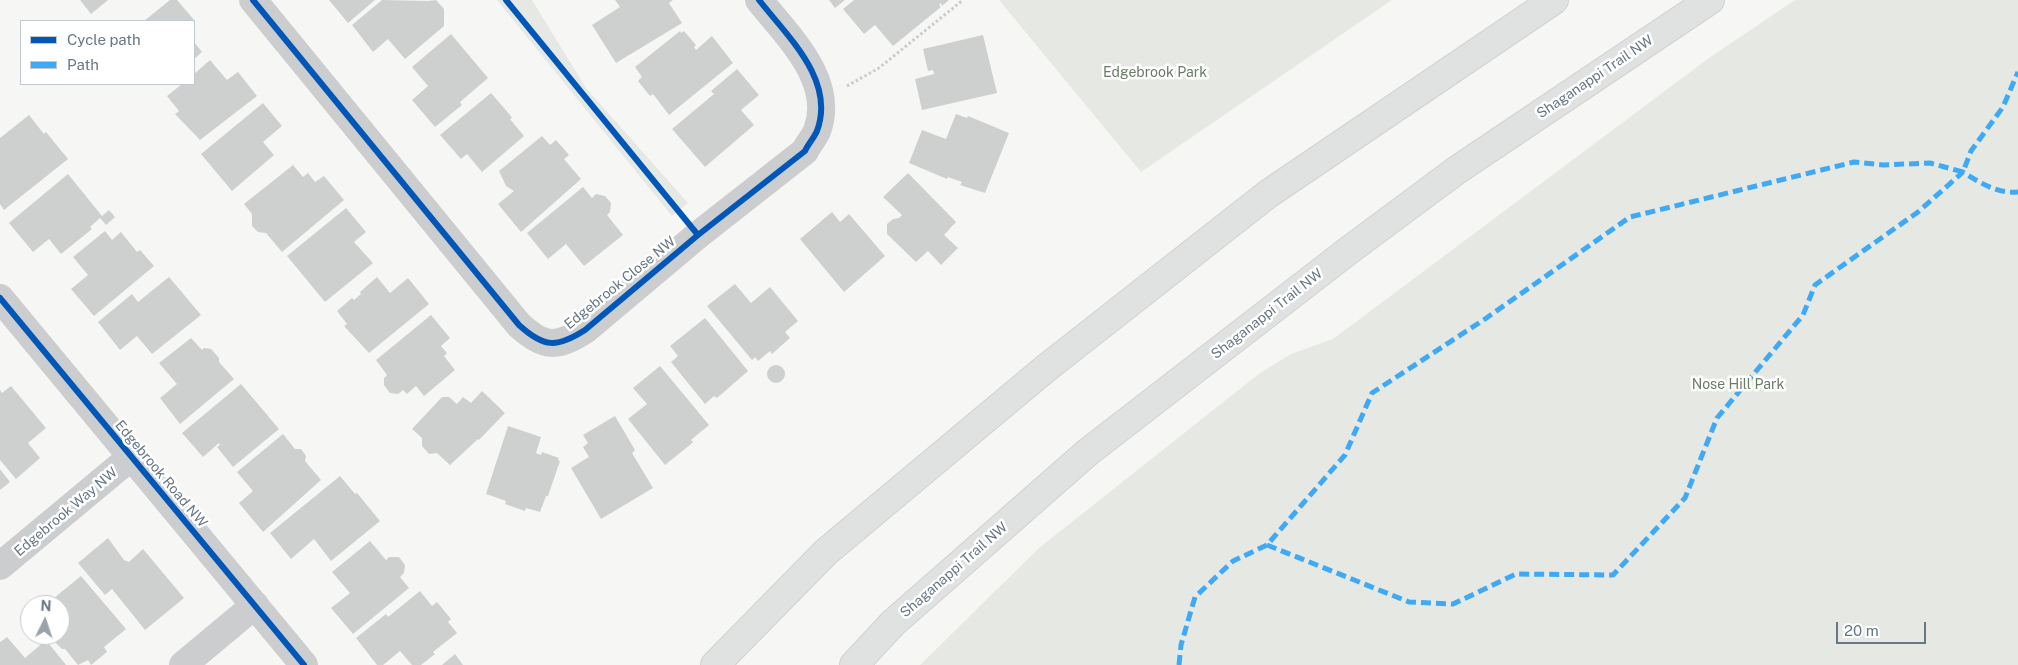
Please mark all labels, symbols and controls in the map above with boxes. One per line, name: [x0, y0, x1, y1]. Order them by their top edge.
legend: [20, 20, 195, 85]
text: Cycle path: [67, 31, 141, 48]
street label: Shaganappi Trail NW: [1534, 32, 1656, 122]
text: Path: [67, 56, 99, 73]
park label: Edgebrook Park: [1103, 65, 1207, 81]
street label: Edgebrook Close NW: [561, 233, 679, 333]
street label: Shaganappi Trail NW: [1208, 265, 1326, 363]
park label: Nose Hill Park: [1692, 377, 1784, 393]
street label: Edgebrook Road NW: [111, 417, 211, 531]
street label: Edgebrook Way NW: [11, 464, 121, 560]
street label: Shaganappi Trail NW: [897, 519, 1011, 621]
north arrow: [20, 595, 70, 645]
text: N: [40, 598, 52, 614]
scale bar: [1838, 612, 1928, 644]
text: 20 m: [1844, 622, 1879, 639]

